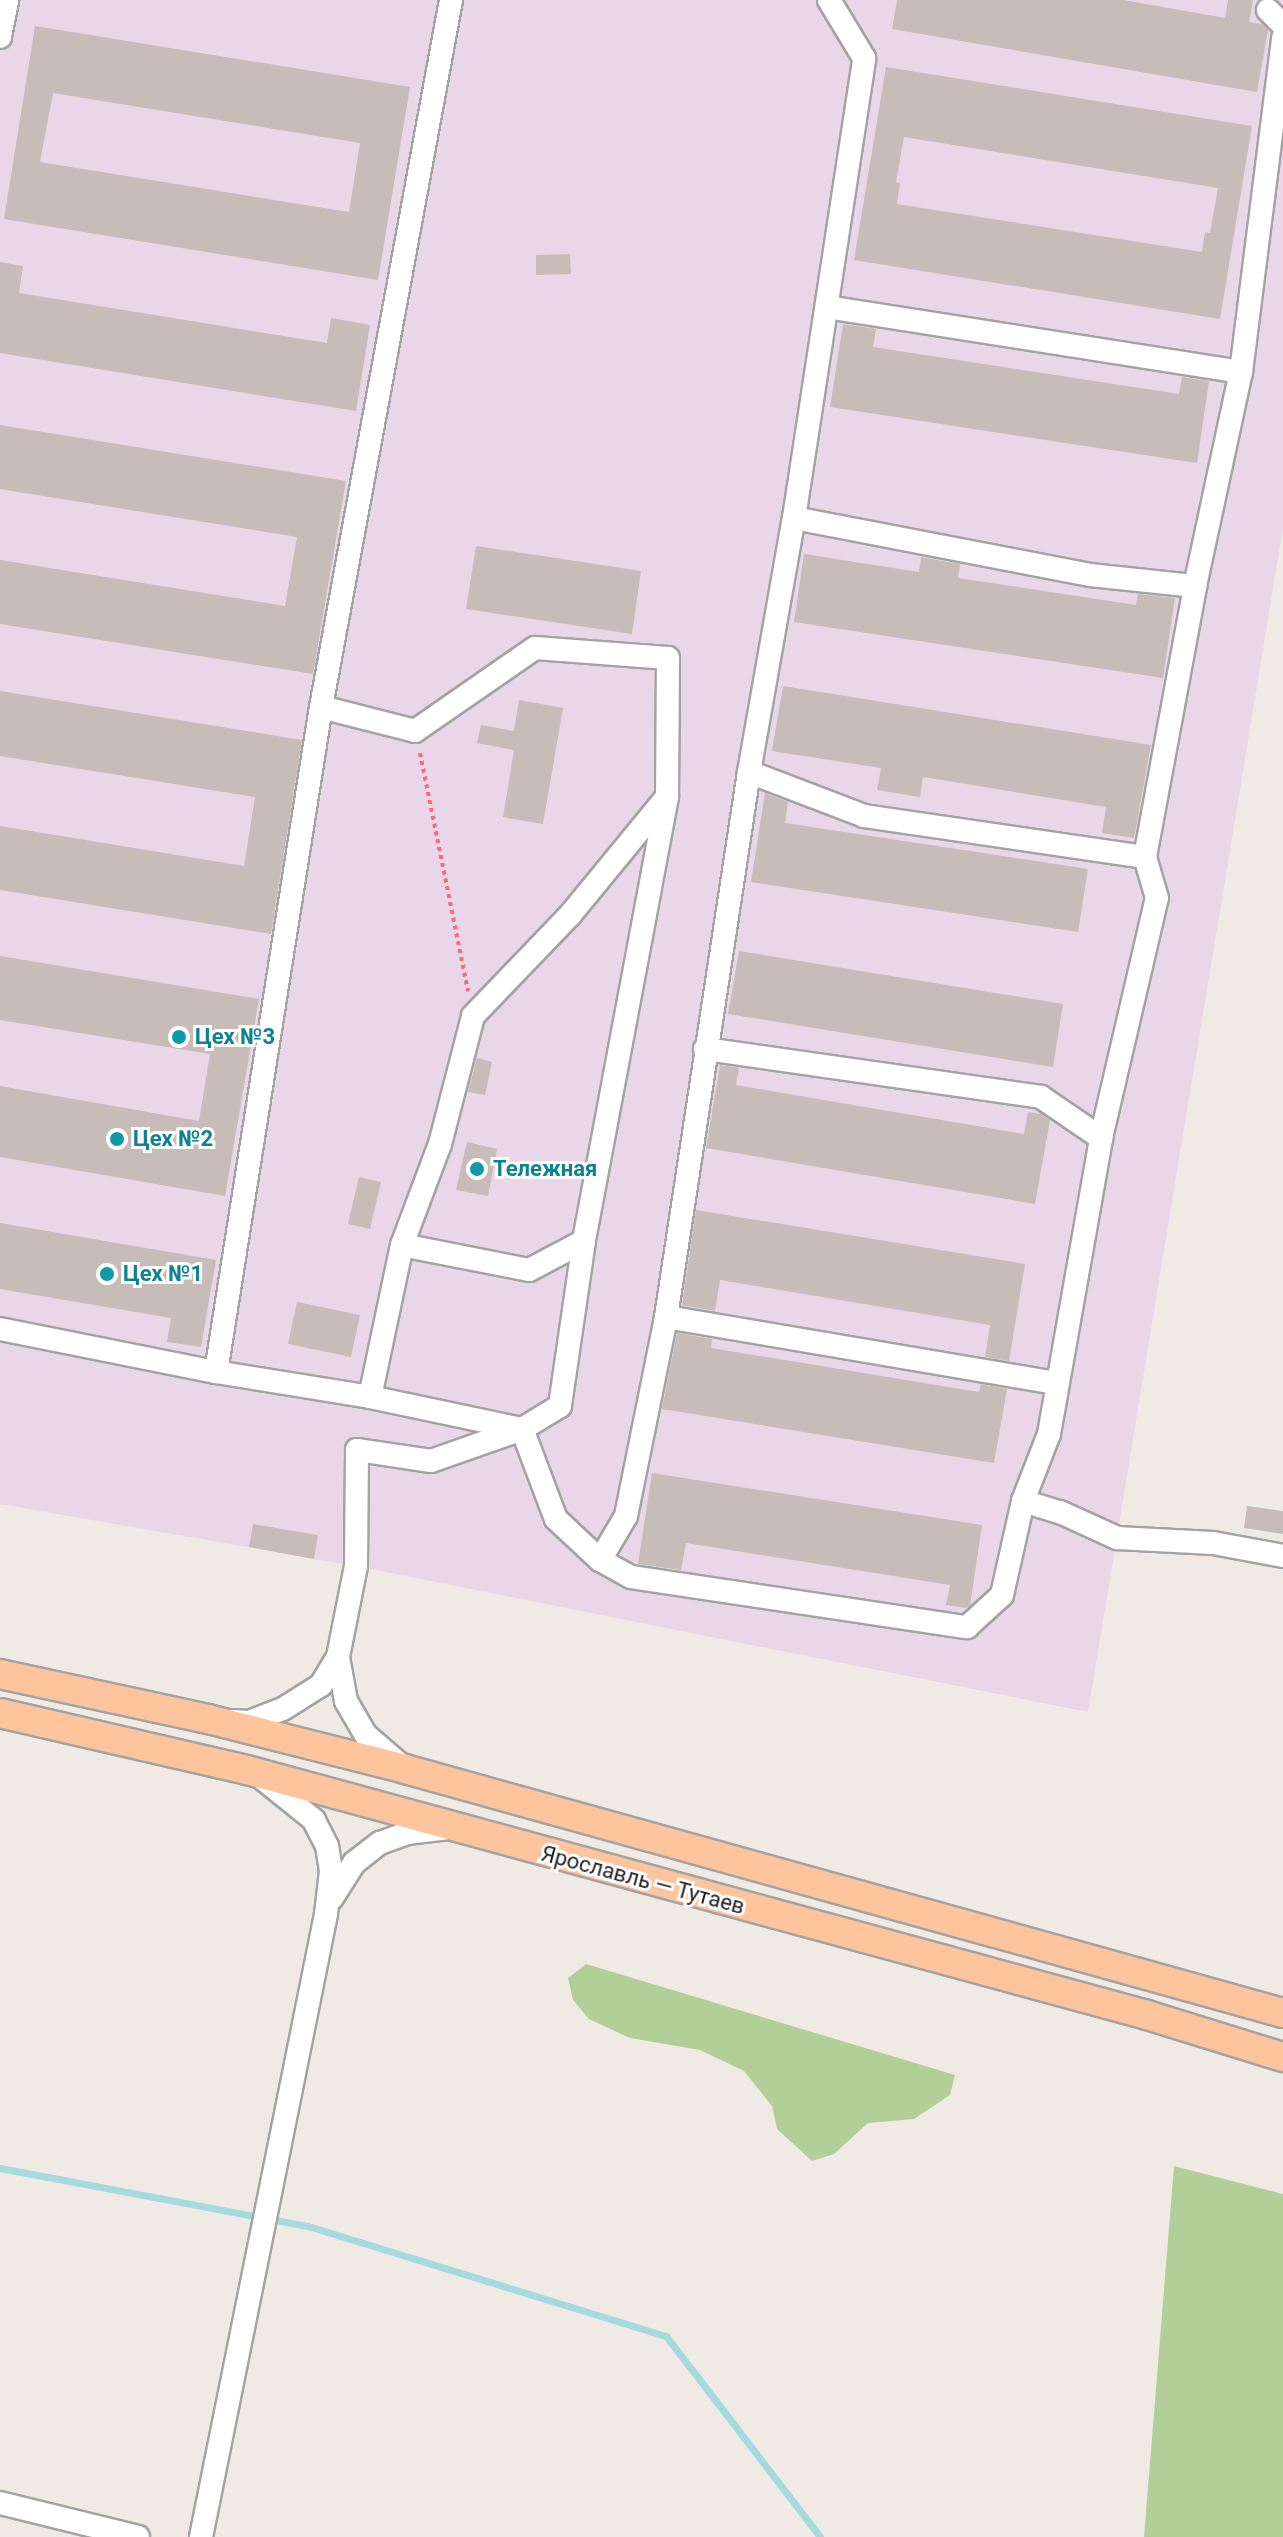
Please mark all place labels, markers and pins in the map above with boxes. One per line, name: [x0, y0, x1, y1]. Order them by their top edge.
place label: Цех №3: [195, 1024, 275, 1050]
marker: Цех №3: [170, 1028, 188, 1046]
place label: Цех №2: [133, 1126, 213, 1152]
marker: Цех №2: [108, 1130, 126, 1148]
place label: Тележная: [493, 1156, 597, 1182]
marker: Тележная: [468, 1160, 486, 1178]
place label: Цех №1: [123, 1261, 203, 1287]
marker: Цех №1: [98, 1265, 116, 1283]

